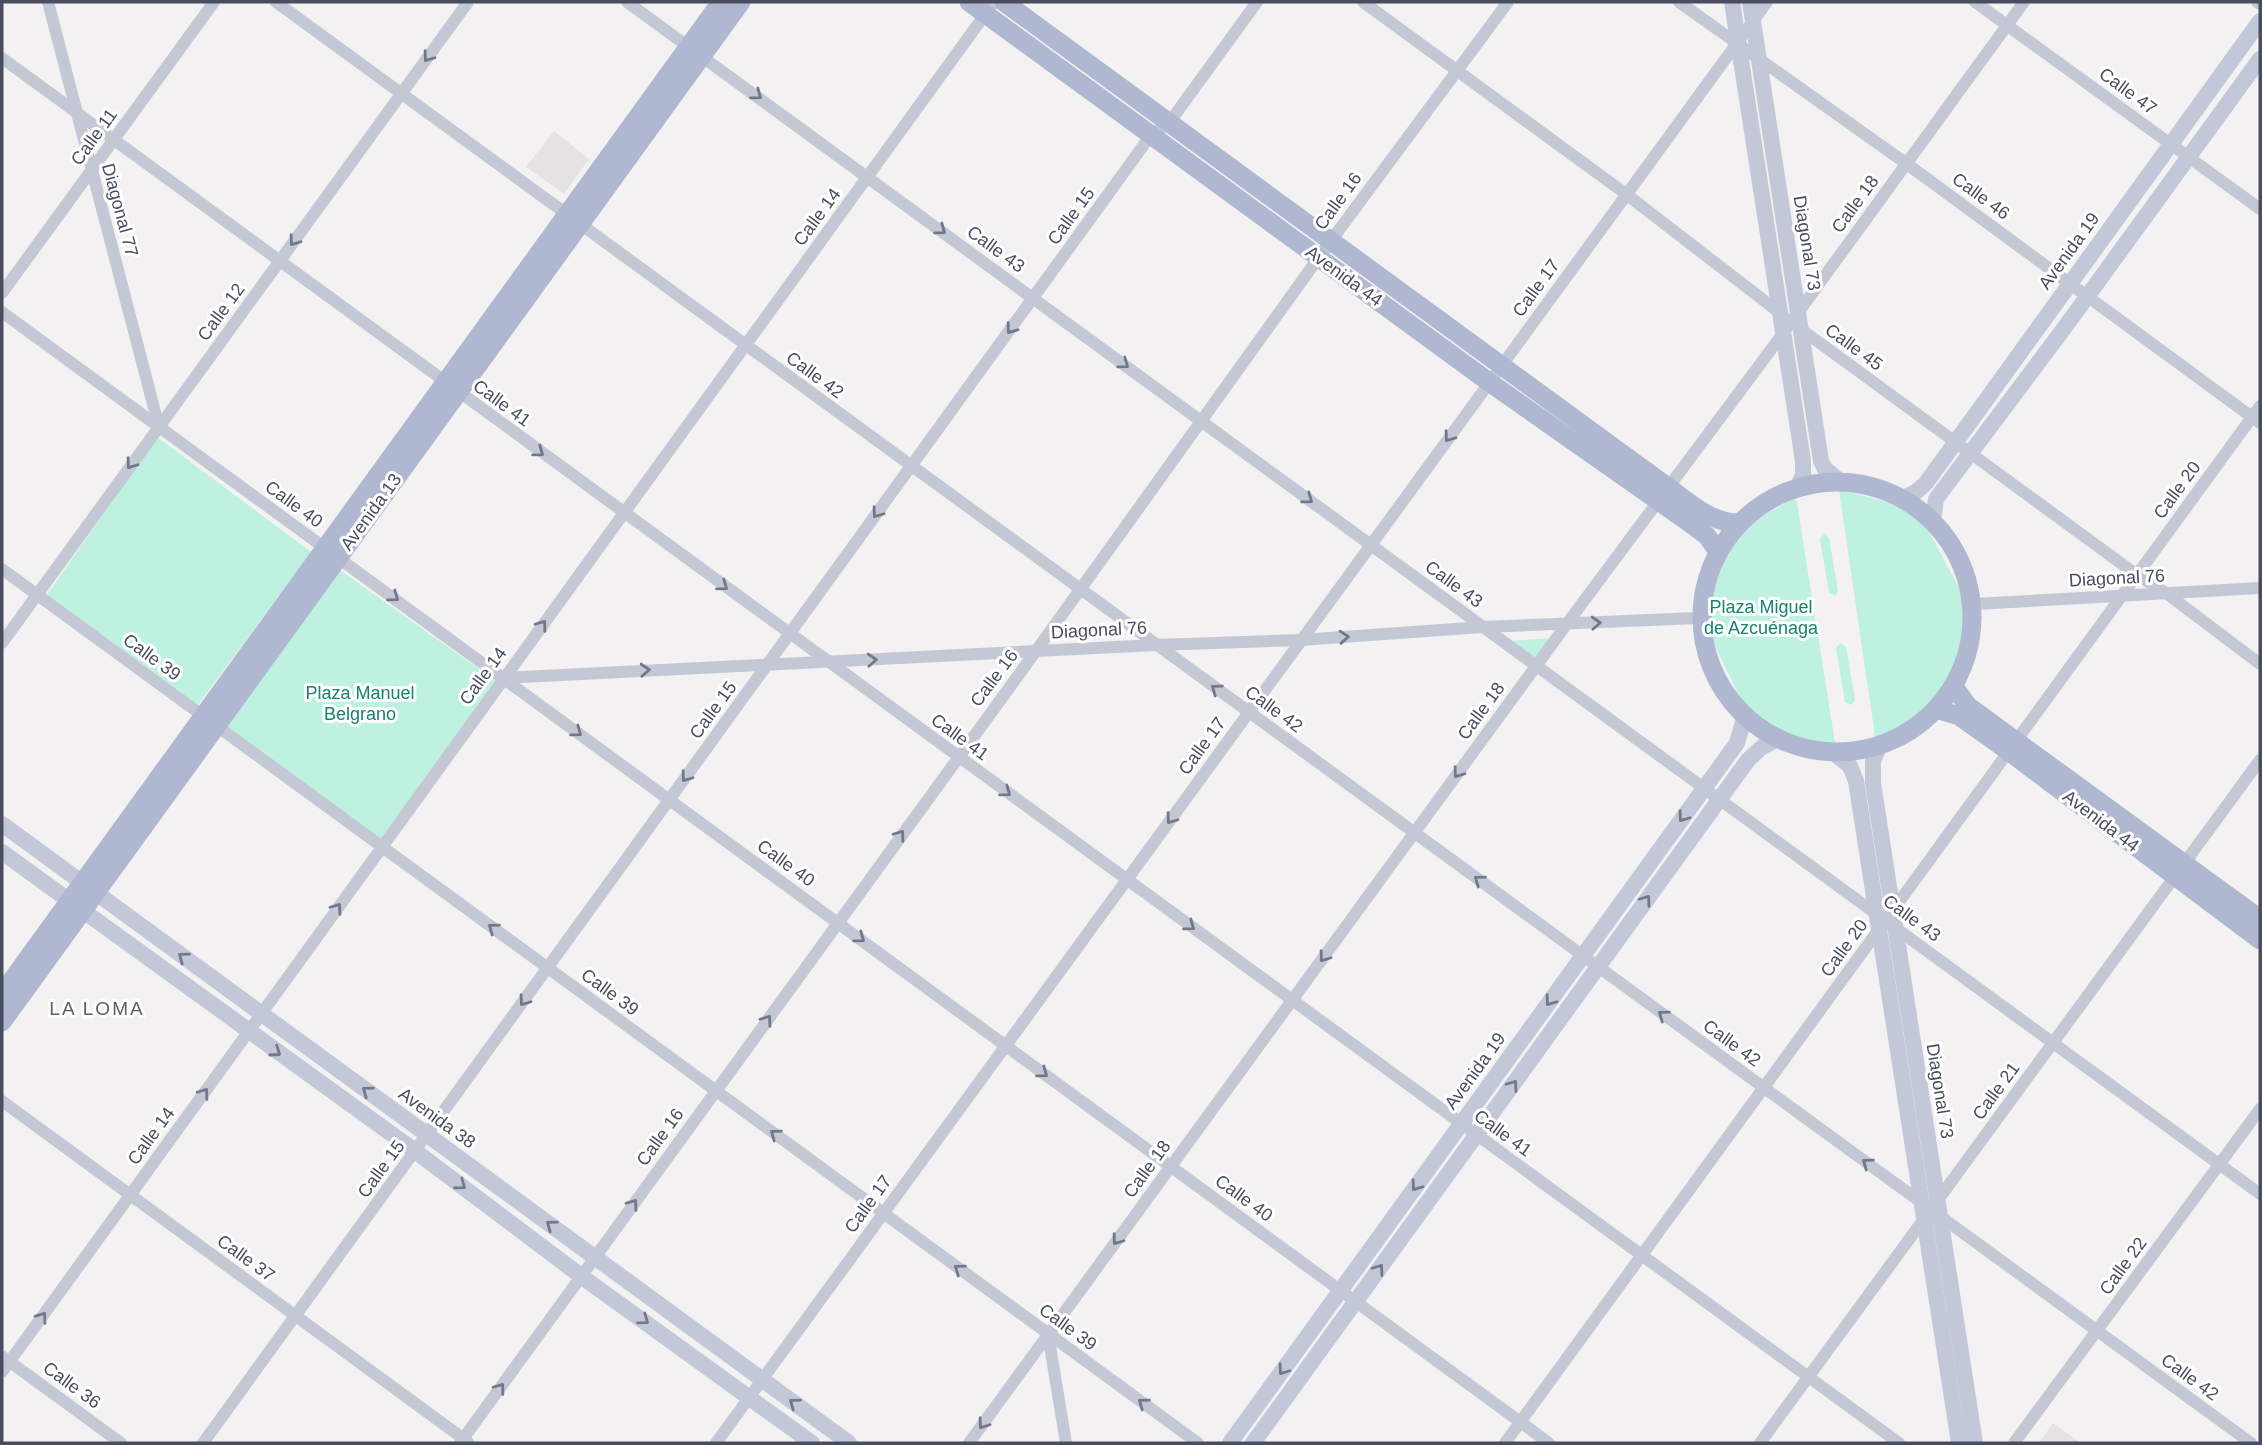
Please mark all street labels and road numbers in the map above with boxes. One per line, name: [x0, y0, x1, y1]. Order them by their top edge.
street label: Calle 47: [2095, 63, 2161, 119]
street label: Calle 11: [67, 105, 121, 169]
street label: Diagonal 77: [98, 161, 142, 259]
street label: Calle 16: [1310, 168, 1366, 234]
street label: Calle 46: [1948, 168, 2014, 224]
street label: Calle 18: [1827, 171, 1883, 237]
street label: Calle 15: [1043, 183, 1099, 249]
street label: Calle 14: [789, 184, 845, 250]
street label: Diagonal 73: [1790, 194, 1824, 292]
street label: Avenida 19: [2035, 209, 2103, 293]
street label: Calle 43: [963, 221, 1029, 277]
street label: Avenida 44: [1302, 242, 1386, 310]
street label: Calle 17: [1508, 255, 1564, 321]
street label: Calle 12: [193, 279, 249, 345]
street label: Calle 45: [1821, 319, 1887, 375]
street label: Calle 42: [782, 347, 848, 403]
street label: Calle 41: [469, 375, 535, 431]
street label: Calle 20: [2149, 457, 2205, 523]
street label: Avenida 13: [337, 470, 405, 554]
street label: Calle 40: [261, 476, 327, 532]
street label: Calle 43: [1421, 556, 1487, 612]
street label: Diagonal 76: [2069, 565, 2165, 591]
street label: Diagonal 76: [1051, 617, 1147, 643]
street label: Calle 39: [119, 629, 185, 685]
street label: Calle 14: [455, 643, 511, 709]
street label: Calle 16: [966, 646, 1022, 710]
street label: Calle 15: [685, 677, 741, 743]
street label: Calle 18: [1453, 678, 1509, 744]
street label: Calle 42: [1241, 681, 1307, 737]
street label: Calle 41: [927, 709, 993, 765]
street label: Calle 17: [1174, 713, 1230, 779]
street label: Avenida 44: [2059, 786, 2143, 856]
street label: Calle 40: [753, 835, 819, 891]
street label: Calle 43: [1879, 890, 1945, 946]
street label: Calle 20: [1816, 915, 1872, 981]
street label: Calle 39: [577, 964, 643, 1020]
street label: Calle 42: [1699, 1015, 1765, 1071]
street label: Avenida 19: [1441, 1029, 1509, 1113]
street label: Diagonal 73: [1923, 1042, 1957, 1140]
street label: Calle 21: [1968, 1058, 2024, 1124]
street label: Avenida 38: [395, 1084, 479, 1152]
street label: Calle 14: [123, 1103, 179, 1169]
street label: Calle 16: [632, 1104, 688, 1170]
street label: Calle 41: [1470, 1105, 1536, 1161]
street label: Calle 15: [353, 1136, 409, 1202]
street label: Calle 18: [1119, 1136, 1175, 1202]
street label: Calle 40: [1211, 1170, 1277, 1226]
street label: Calle 17: [840, 1171, 896, 1237]
street label: Calle 37: [213, 1230, 279, 1286]
street label: Calle 22: [2095, 1233, 2151, 1299]
street label: Calle 39: [1035, 1299, 1101, 1355]
street label: Calle 42: [2157, 1349, 2223, 1405]
street label: Calle 36: [39, 1357, 105, 1413]

